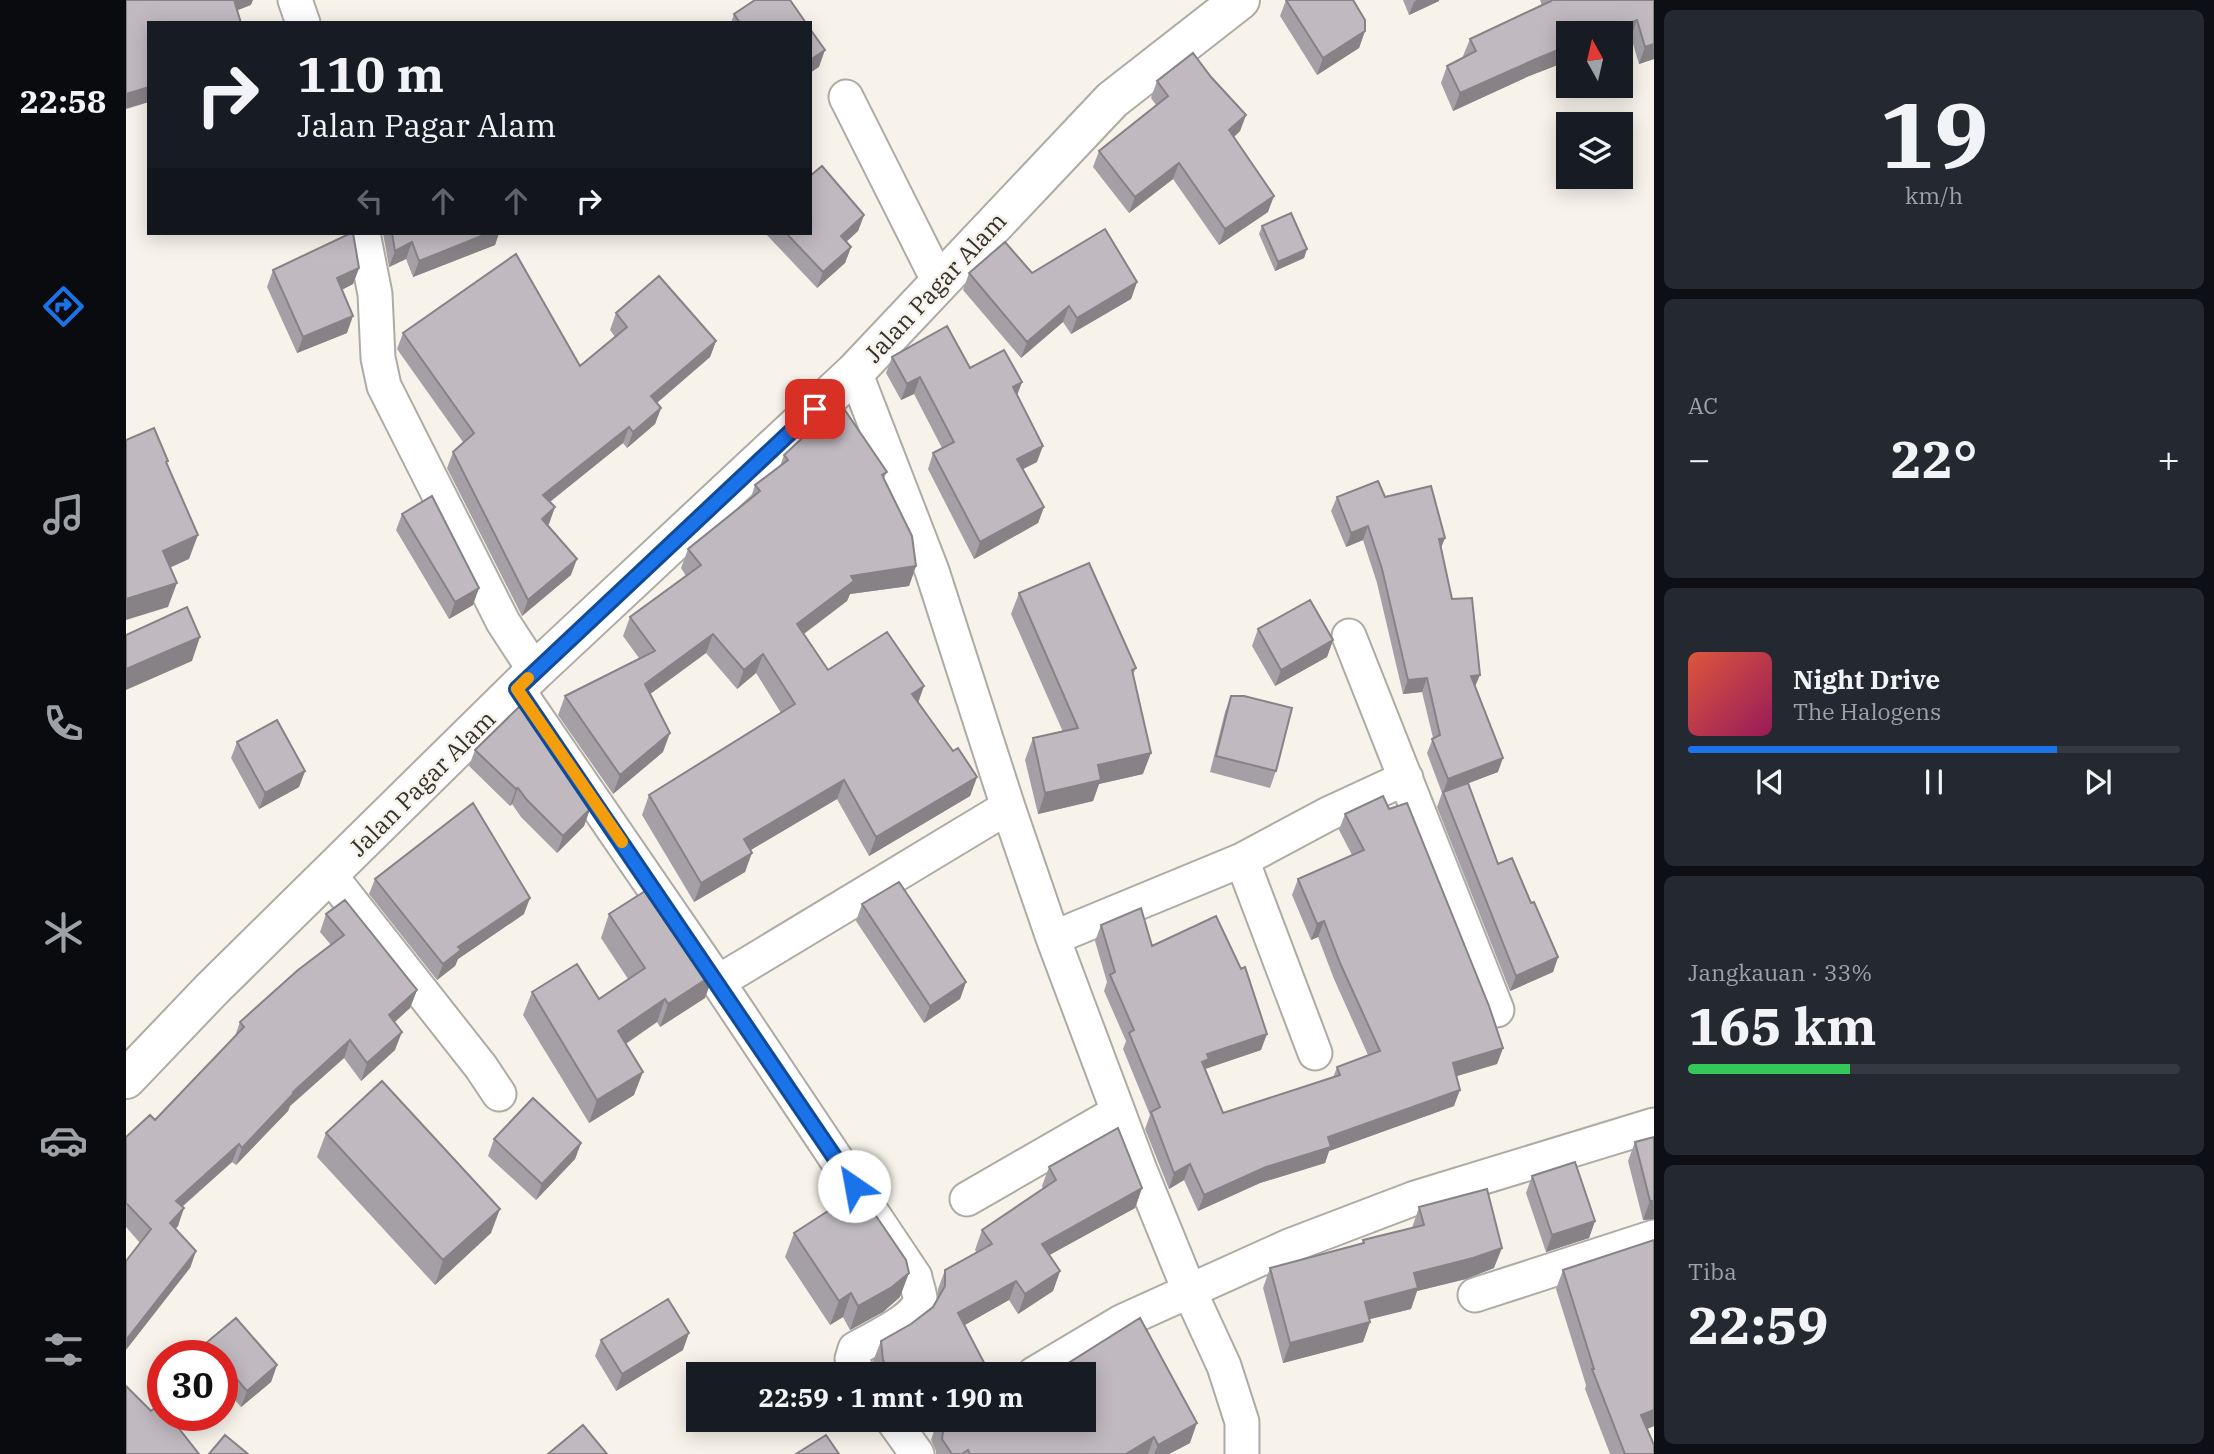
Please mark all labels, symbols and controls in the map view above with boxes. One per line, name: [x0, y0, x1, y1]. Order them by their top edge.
north arrow: [1556, 21, 1633, 98]
map controls: [1556, 21, 1633, 189]
text: 110 m: [297, 42, 444, 105]
icon: right: [182, 49, 273, 140]
text: 19: [1879, 75, 1989, 193]
text: 22:58: [20, 80, 106, 122]
text: Jalan Pagar Alam: [297, 104, 556, 146]
button: layers: [1556, 112, 1633, 189]
text: km/h: [1905, 180, 1963, 210]
icon: left: [351, 182, 389, 220]
icon: ahead: [424, 182, 462, 220]
icon: ahead: [497, 182, 535, 220]
icon: right: [570, 182, 608, 220]
street label: Jalan Pagar Alam: [857, 205, 1013, 369]
icon: directions: [39, 282, 88, 331]
pin: [785, 379, 845, 439]
icon: arrive: [796, 390, 834, 428]
text: AC: [1688, 390, 1718, 420]
text: 22°: [1891, 425, 1977, 492]
text: −: [1688, 434, 1711, 483]
text: +: [2157, 434, 2180, 483]
icon: music: [39, 490, 88, 539]
text: Night Drive: [1793, 662, 1940, 696]
text: The Halogens: [1793, 696, 1941, 726]
icon: phone: [39, 699, 88, 748]
street label: Jalan Pagar Alam: [342, 703, 502, 863]
icon: previous: [1751, 763, 1789, 801]
icon: pause: [1915, 763, 1953, 801]
icon: next: [2079, 763, 2117, 801]
icon: climate: [39, 908, 88, 957]
text: Jangkauan · 33%: [1688, 957, 1872, 987]
text: 165 km: [1688, 992, 1877, 1059]
icon: car: [39, 1116, 88, 1165]
position arrow: [817, 1149, 891, 1223]
text: Tiba: [1688, 1256, 1737, 1286]
text: 22:59: [1688, 1291, 1829, 1358]
icon: filters: [39, 1325, 88, 1374]
speed limit sign: 30: [147, 1340, 238, 1431]
text: 22:59 · 1 mnt · 190 m: [759, 1380, 1023, 1414]

